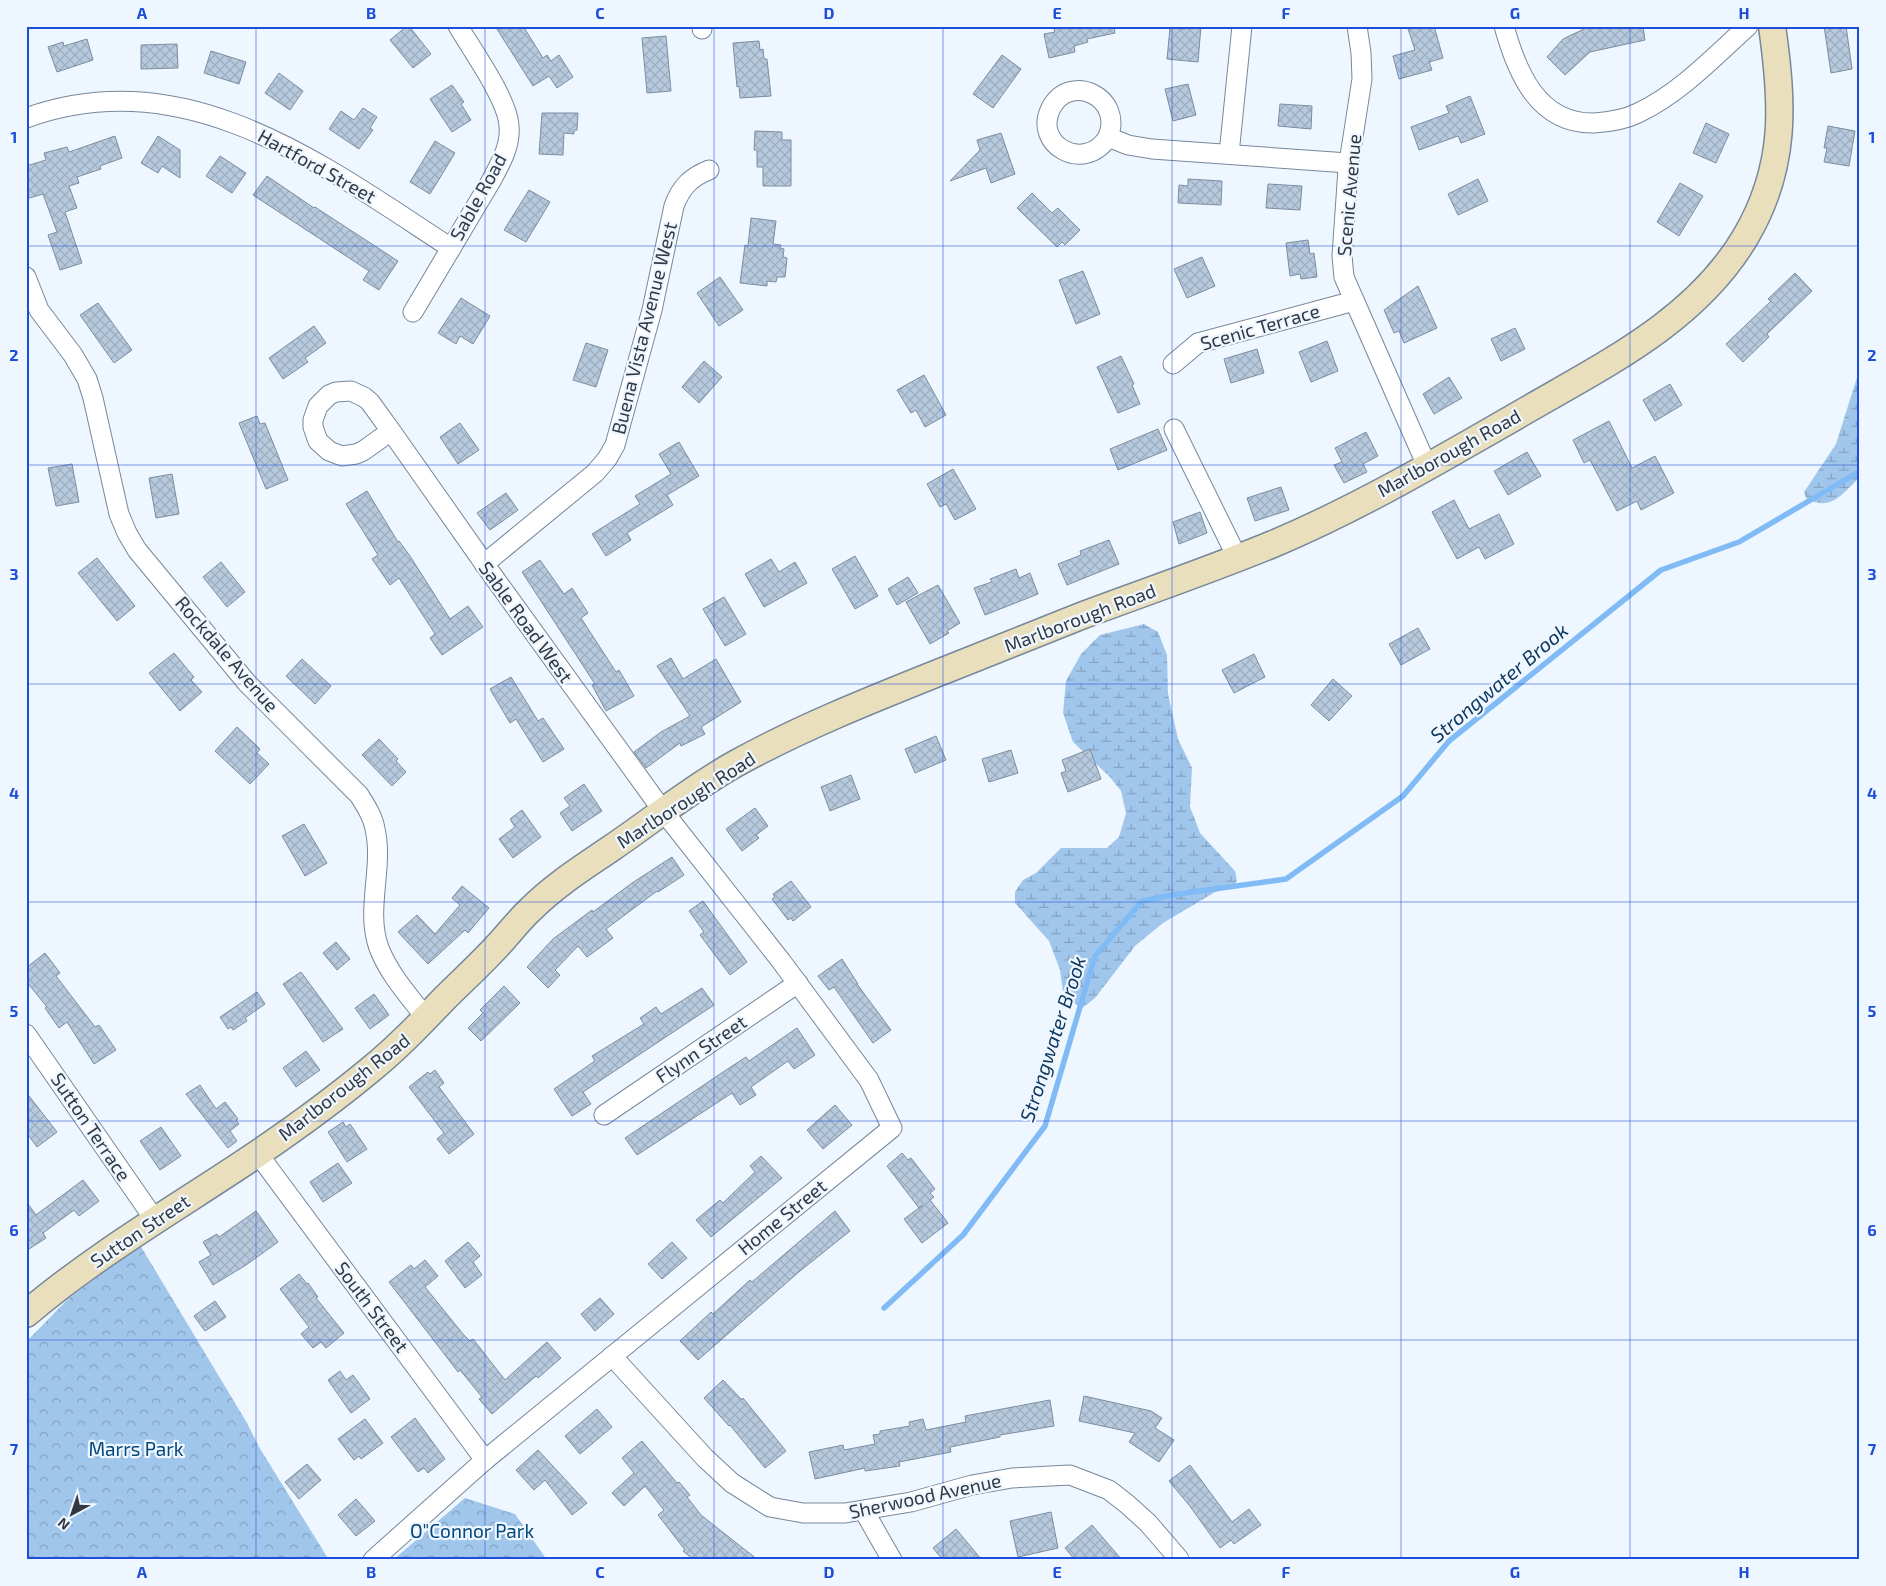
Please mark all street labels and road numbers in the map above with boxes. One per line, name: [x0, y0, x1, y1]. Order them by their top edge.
street label: Hartford Street: [254, 124, 380, 207]
street label: Scenic Avenue: [1332, 133, 1365, 257]
street label: Sable Road: [444, 149, 511, 244]
street label: Buena Vista Avenue West: [606, 219, 681, 436]
street label: Scenic Terrace: [1198, 299, 1322, 355]
street label: Marlborough Road: [1373, 404, 1525, 502]
street label: Sable Road West: [475, 556, 578, 687]
street label: Marlborough Road: [1001, 578, 1159, 657]
street label: Rockdale Avenue: [171, 591, 284, 716]
street label: Marlborough Road: [612, 746, 759, 853]
street label: Flynn Street: [651, 1010, 751, 1087]
street label: Marlborough Road: [273, 1028, 414, 1145]
street label: Sutton Terrace: [47, 1068, 136, 1185]
street label: Home Street: [733, 1174, 831, 1259]
street label: Sutton Street: [86, 1189, 194, 1272]
street label: South Street: [331, 1257, 414, 1357]
street label: Sherwood Avenue: [847, 1468, 1003, 1523]

